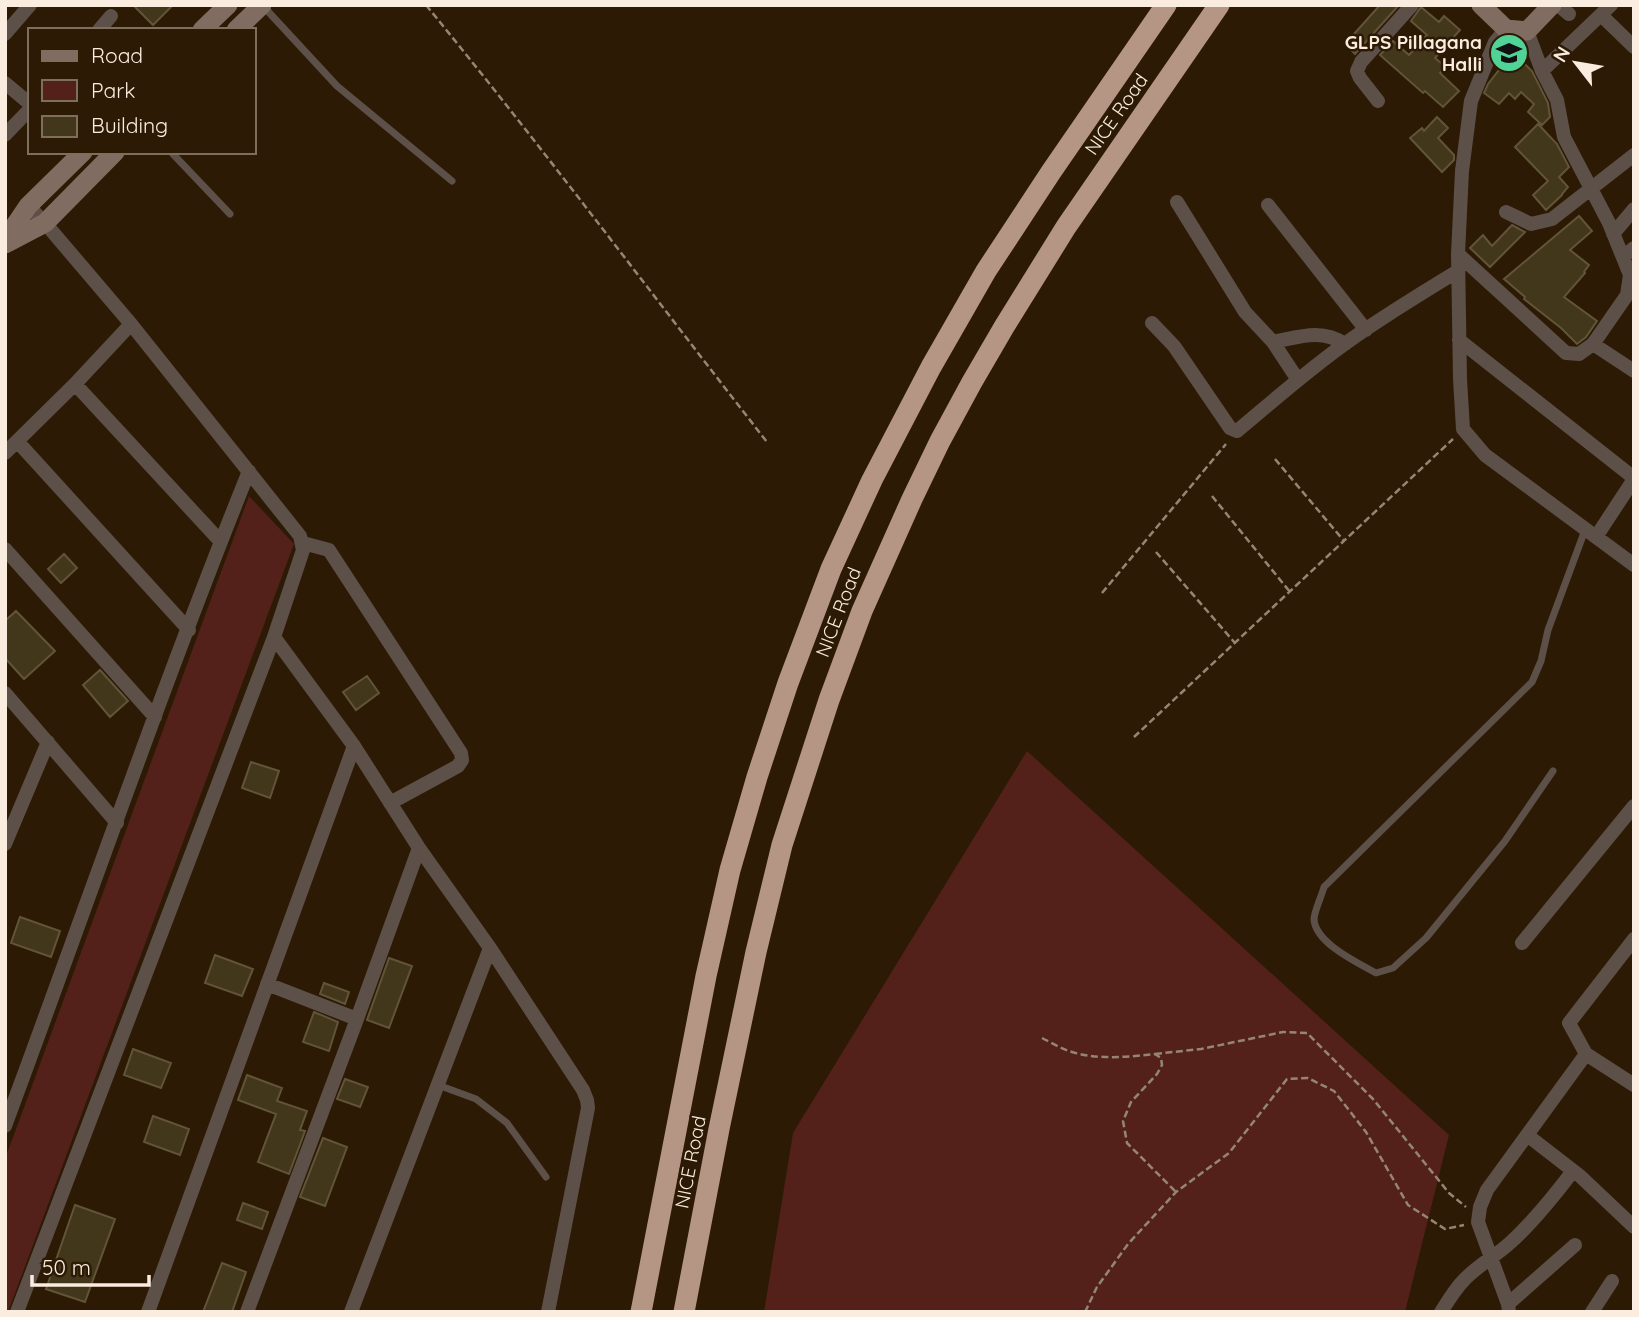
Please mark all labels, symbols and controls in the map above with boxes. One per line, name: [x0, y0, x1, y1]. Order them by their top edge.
legend: [28, 28, 256, 154]
north arrow: [1541, 28, 1611, 98]
place label: GLPS Pillagana Halli: [1345, 30, 1482, 76]
school or university icon: GLPS Pillagana Halli: [1488, 32, 1530, 74]
text: Road: [91, 42, 143, 68]
text: N: [1548, 42, 1575, 66]
street label: NICE Road: [1079, 69, 1153, 159]
text: Park: [91, 77, 135, 103]
text: Building: [91, 112, 168, 138]
street label: NICE Road: [810, 564, 866, 660]
street label: NICE Road: [669, 1114, 711, 1210]
scale bar: [32, 1244, 149, 1288]
text: 50 m: [42, 1254, 91, 1280]

